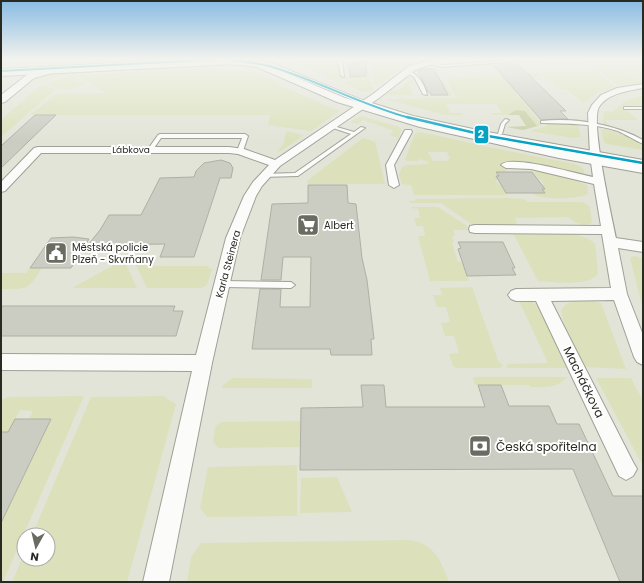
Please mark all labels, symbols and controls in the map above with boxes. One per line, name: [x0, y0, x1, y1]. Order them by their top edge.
line badge: 2: [474, 125, 489, 144]
text: 2: [478, 126, 484, 142]
street label: Lábkova: [112, 144, 150, 156]
supermarket icon: Albert: [295, 212, 321, 238]
place label: Albert: [324, 218, 354, 233]
street label: Karla Steinera: [212, 228, 244, 300]
public building icon: Městská policie Plzeň - Skvrňany: [43, 240, 69, 266]
place label: Městská policie Plzeň - Skvrňany: [72, 240, 154, 267]
street label: Macháčkova: [559, 343, 609, 421]
bank icon: Česká spořitelna: [467, 433, 493, 459]
place label: Česká spořitelna: [496, 438, 597, 455]
north arrow: [16, 527, 56, 567]
text: N: [29, 548, 40, 565]

